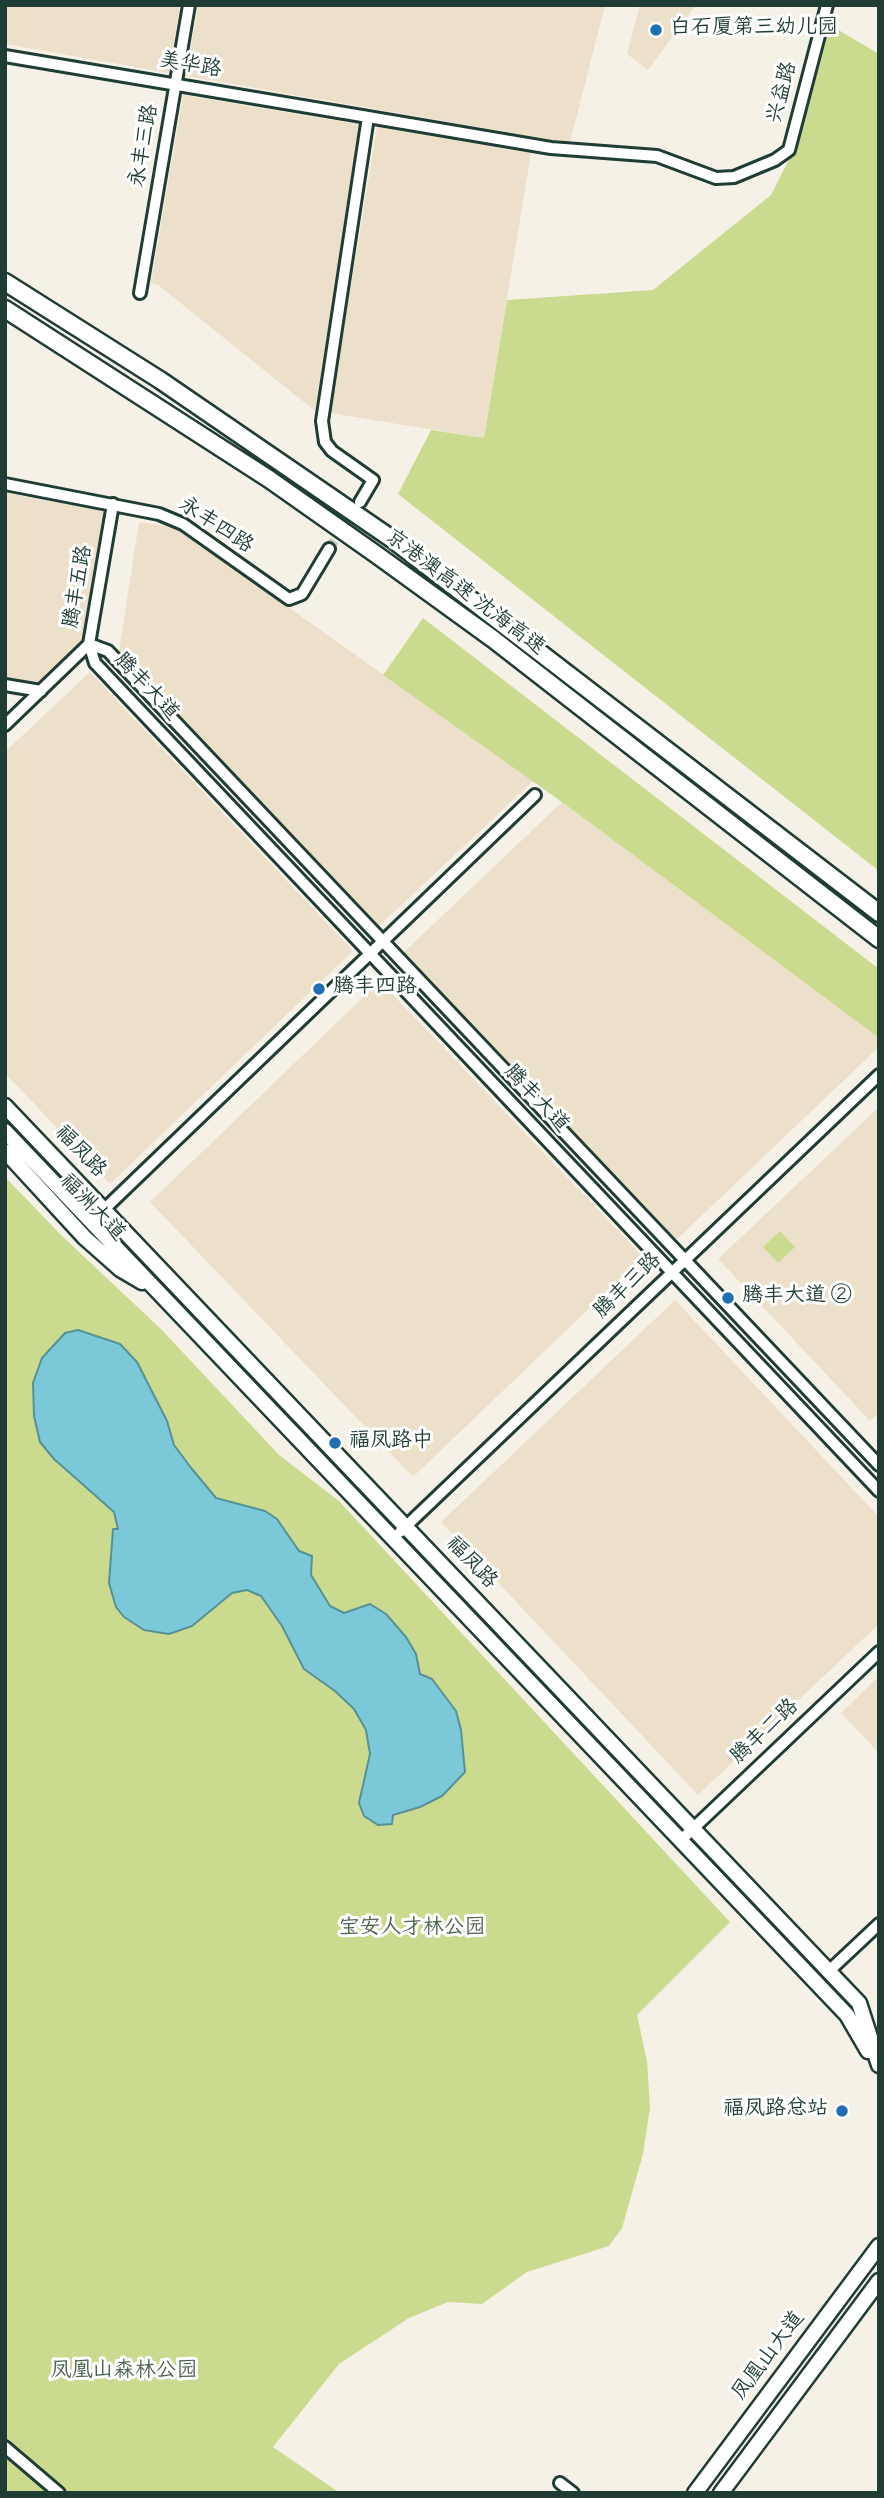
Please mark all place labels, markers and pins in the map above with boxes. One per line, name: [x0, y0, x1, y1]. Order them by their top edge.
place label: 白石厦第三幼儿园: [670, 17, 838, 43]
marker: 白石厦第三幼儿园: [648, 22, 664, 38]
place label: 腾丰四路: [333, 976, 417, 1002]
marker: 腾丰四路: [311, 981, 327, 997]
place label: 腾丰大道 ②: [742, 1285, 852, 1311]
marker: 腾丰大道 ②: [720, 1290, 736, 1306]
place label: 福凤路中: [349, 1430, 433, 1456]
marker: 福凤路中: [327, 1435, 343, 1451]
place label: 福凤路总站: [723, 2098, 828, 2124]
marker: 福凤路总站: [834, 2103, 850, 2119]

